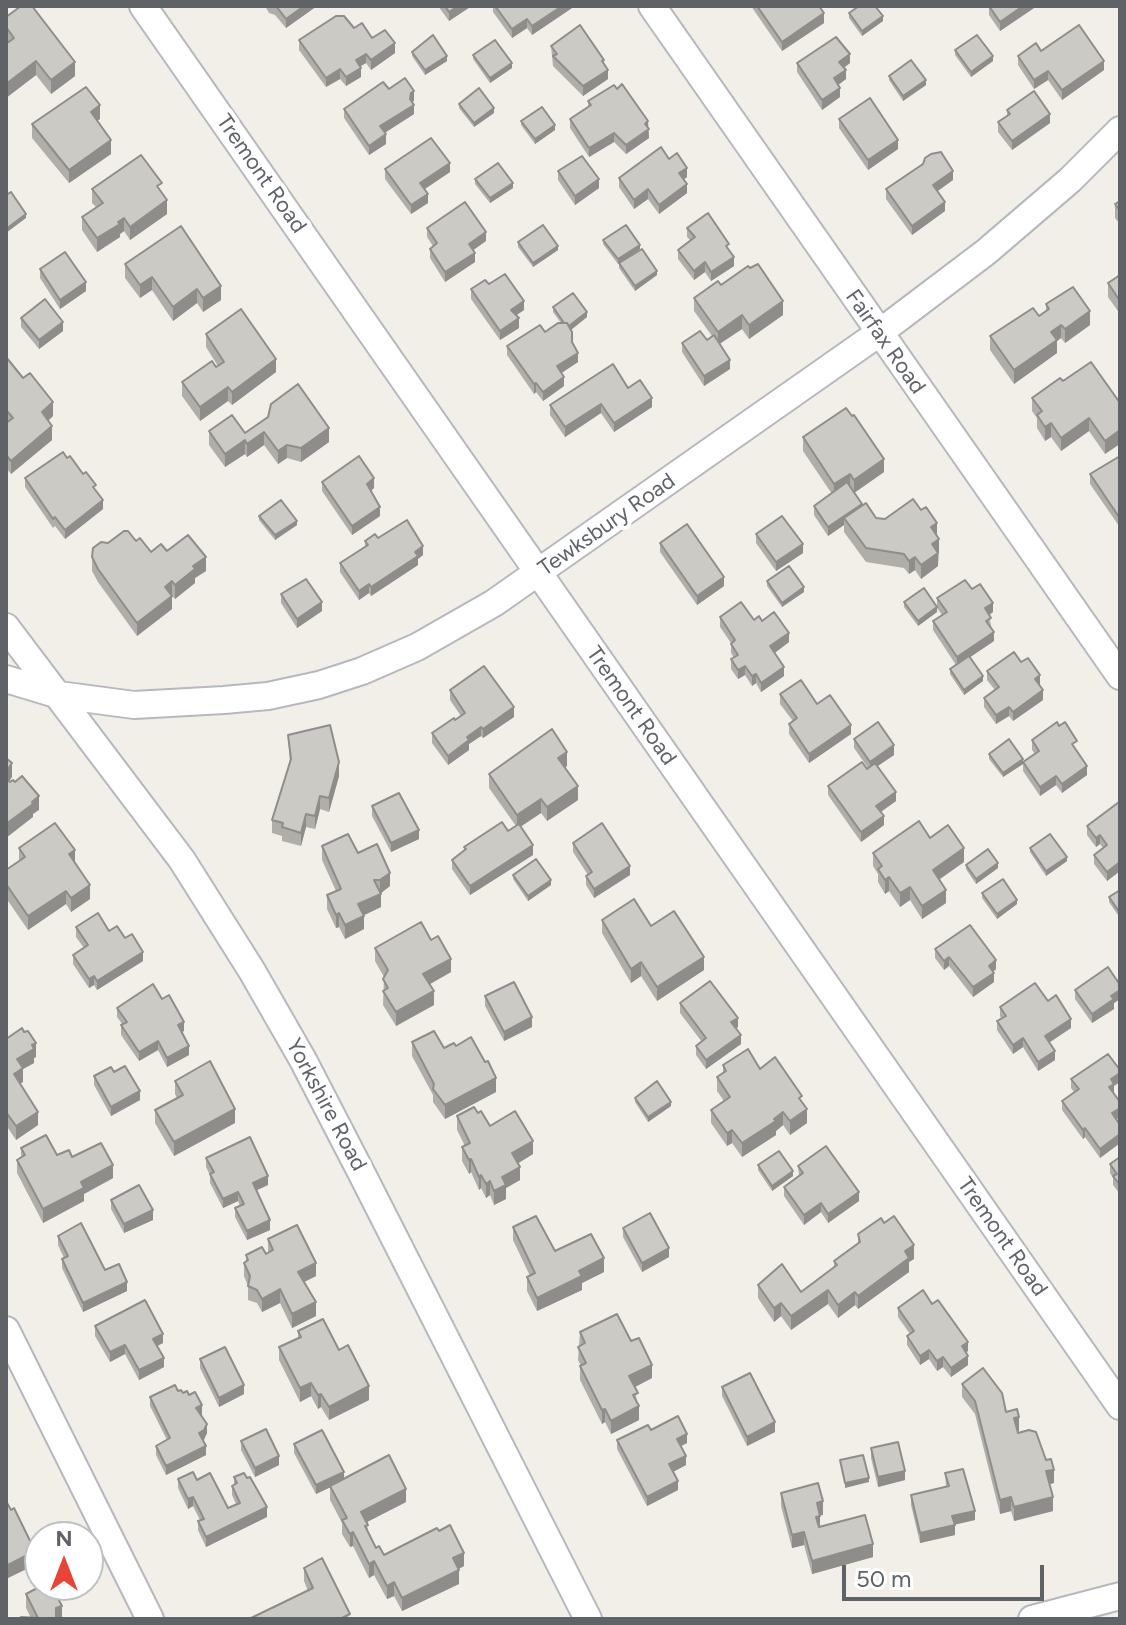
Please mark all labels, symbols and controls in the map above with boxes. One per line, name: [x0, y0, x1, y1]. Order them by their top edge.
street label: Tremont Road: [210, 110, 312, 238]
street label: Fairfax Road: [839, 285, 931, 399]
street label: Tewksbury Road: [534, 468, 680, 582]
street label: Tremont Road: [580, 642, 682, 770]
street label: Yorkshire Road: [280, 1034, 372, 1176]
street label: Tremont Road: [951, 1173, 1053, 1301]
north arrow: [24, 1521, 104, 1601]
text: N: [55, 1525, 73, 1552]
scale bar: [846, 1549, 1048, 1599]
text: 50 m: [856, 1564, 912, 1593]

